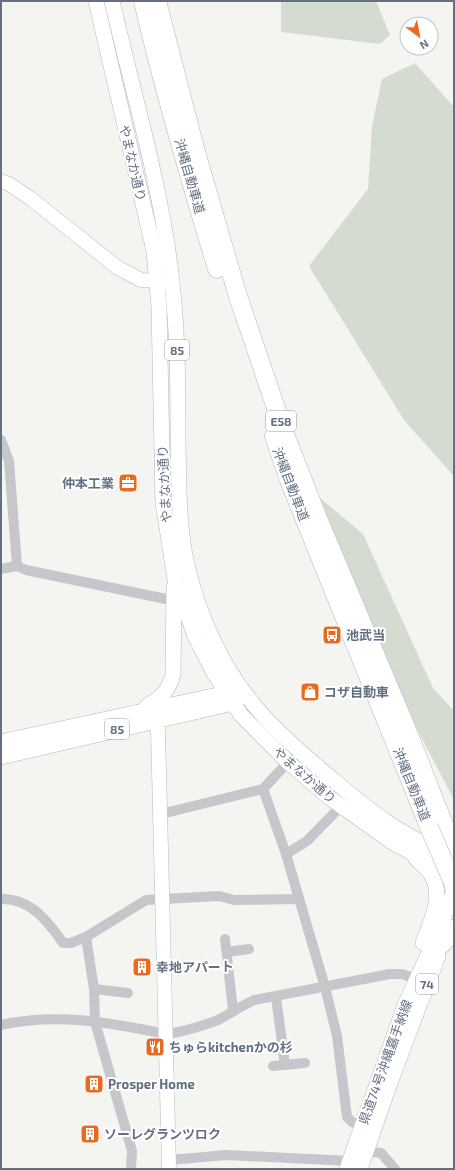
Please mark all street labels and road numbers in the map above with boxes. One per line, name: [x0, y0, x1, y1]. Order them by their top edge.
street label: やまなか通り: [116, 123, 150, 203]
street label: 沖縄自動車道: [172, 136, 208, 216]
road number: 85: [165, 340, 189, 360]
road number: E58: [266, 411, 296, 431]
street label: やまなか通り: [154, 445, 174, 523]
street label: 沖縄自動車道: [270, 445, 312, 523]
road number: 85: [105, 719, 129, 739]
street label: やまなか通り: [270, 743, 340, 807]
street label: 沖縄自動車道: [390, 745, 434, 823]
road number: 74: [416, 974, 438, 994]
street label: 県道74号沖縄嘉手納線: [355, 997, 415, 1127]

